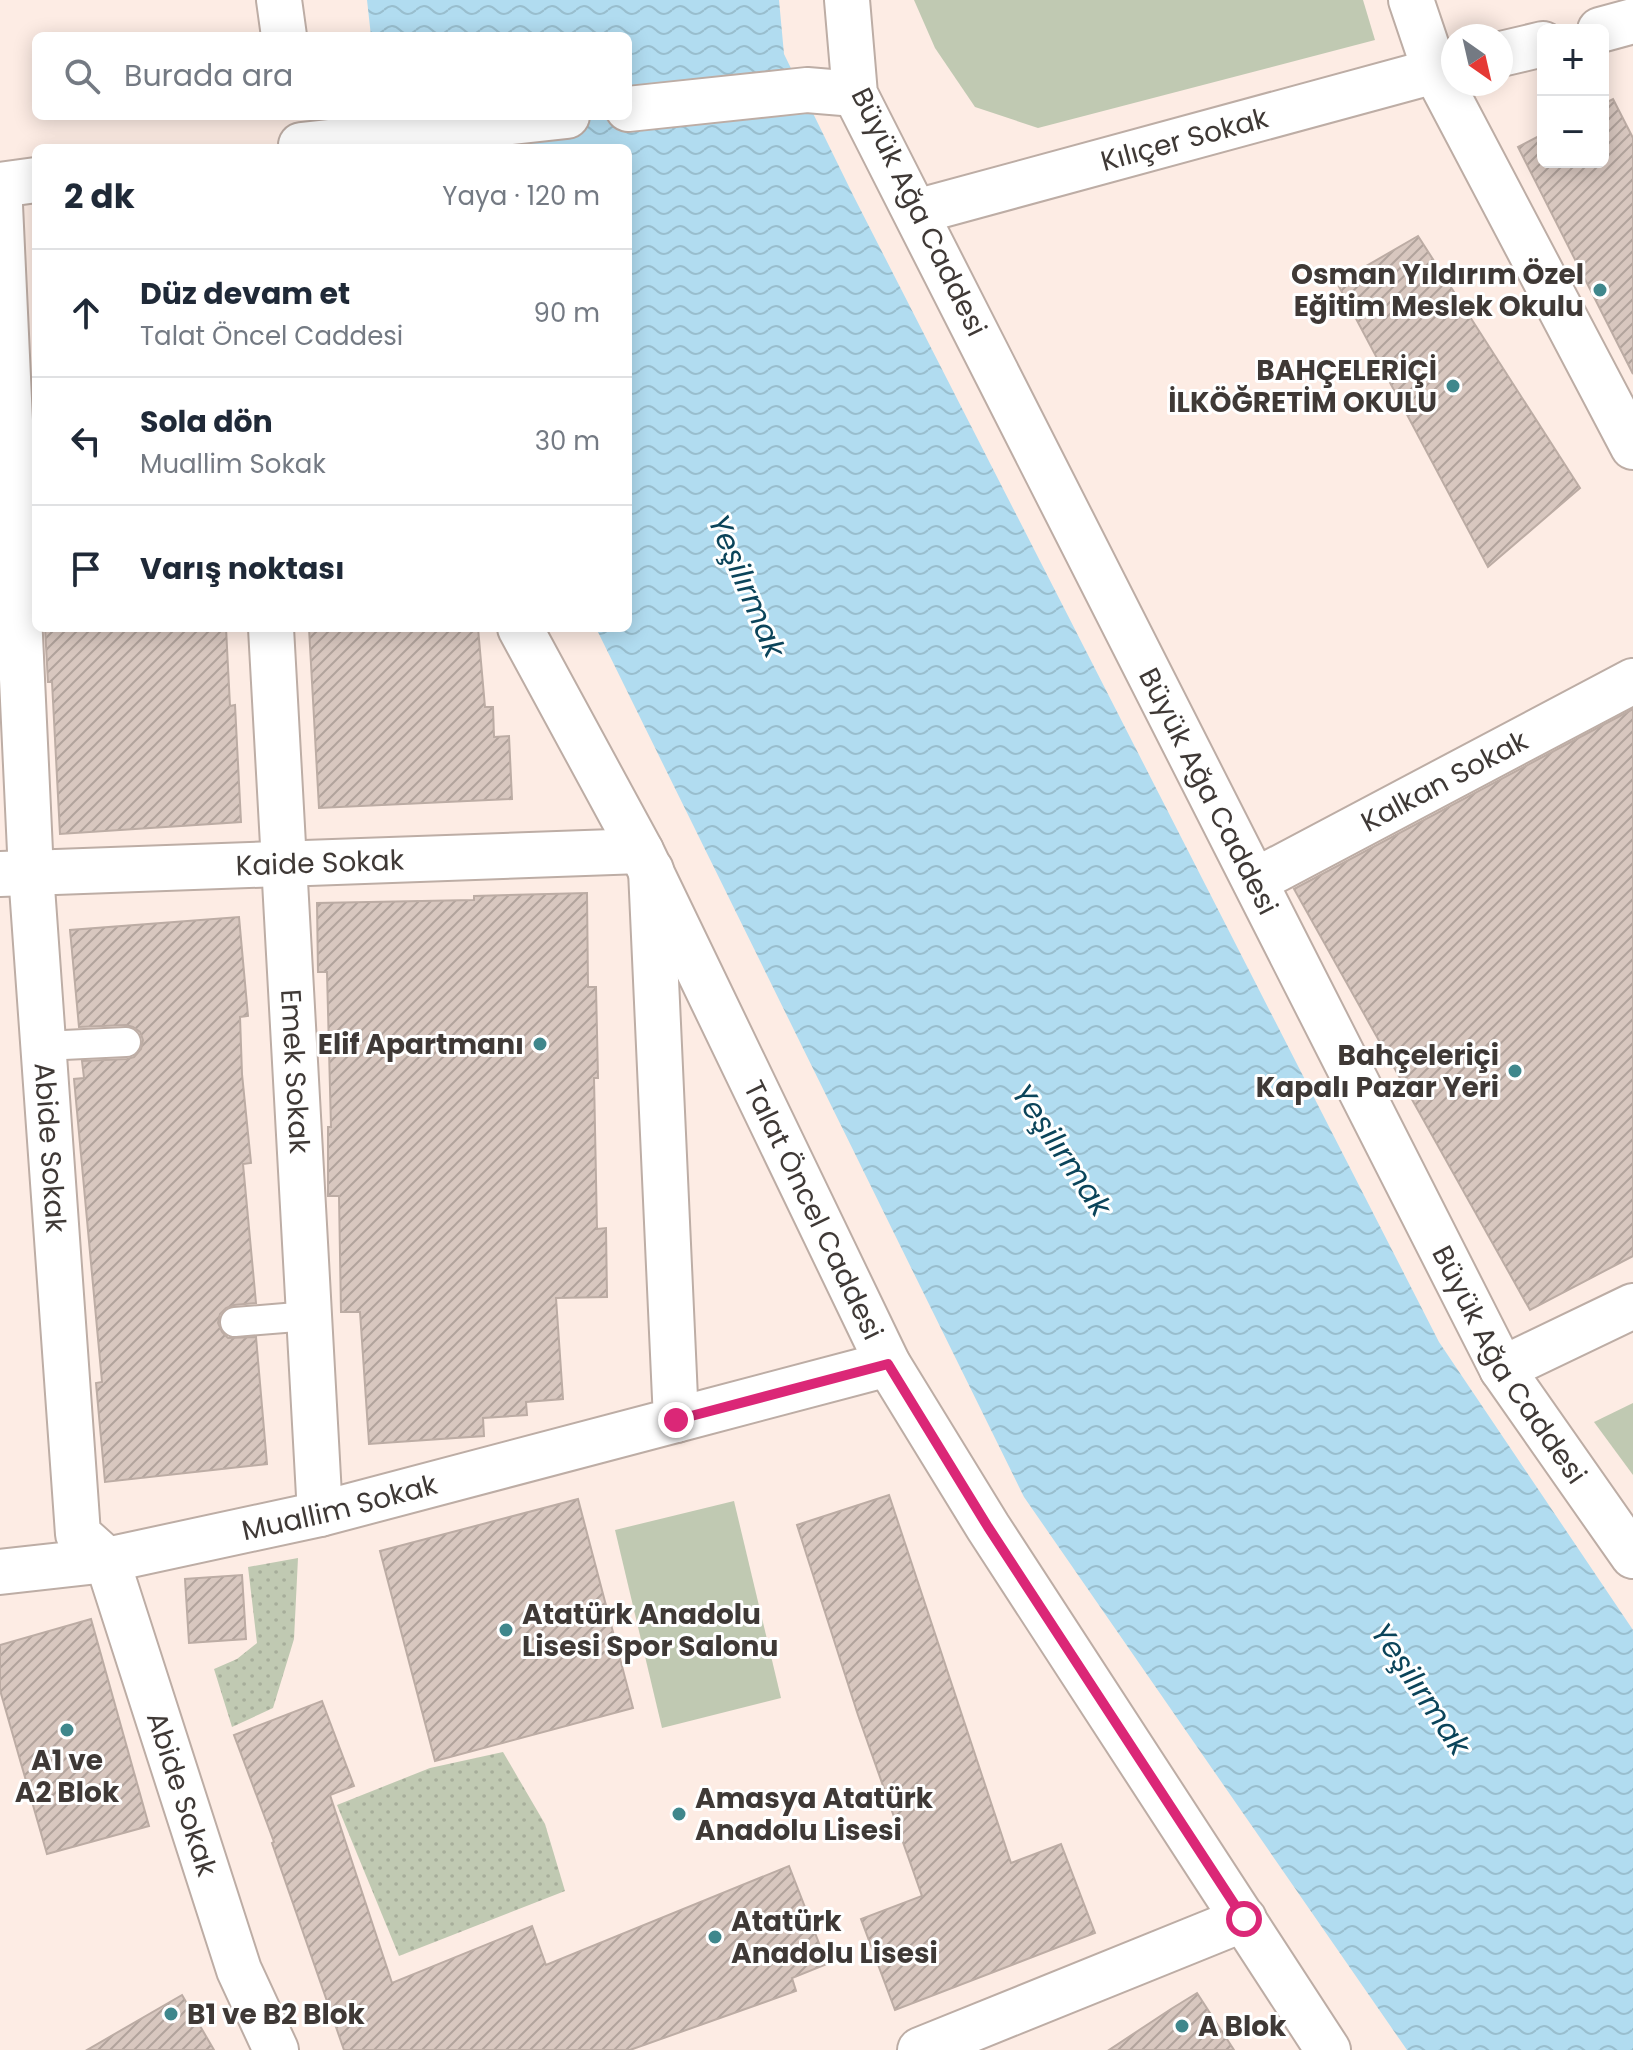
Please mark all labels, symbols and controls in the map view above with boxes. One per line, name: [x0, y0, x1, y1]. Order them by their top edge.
north arrow: [1441, 24, 1513, 96]
map controls: [1537, 24, 1609, 168]
button: +: [1537, 24, 1609, 96]
search box: [32, 32, 632, 120]
icon: search: [60, 54, 104, 98]
text: Burada ara: [124, 54, 293, 97]
street label: Büyük Ağa Caddesi: [842, 81, 996, 343]
button: −: [1537, 96, 1609, 168]
street label: Kılıçer Sokak: [1096, 98, 1273, 180]
text: 2 dk: [64, 172, 135, 220]
text: Yaya · 120 m: [442, 178, 600, 214]
place label: Osman Yıldırım Özel Eğitim Meslek Okulu: [1291, 255, 1584, 326]
text: Düz devam et: [140, 272, 350, 315]
marker: Osman Yıldırım Özel Eğitim Meslek Okulu: [1591, 281, 1609, 299]
icon: ahead: [64, 291, 108, 335]
text: 90 m: [534, 295, 600, 331]
text: Talat Öncel Caddesi: [140, 318, 403, 354]
place label: BAHÇELERİÇİ İLKÖĞRETİM OKULU: [1168, 351, 1437, 422]
marker: BAHÇELERİÇİ İLKÖĞRETİM OKULU: [1444, 377, 1462, 395]
text: Sola dön: [140, 400, 273, 443]
icon: left: [64, 419, 108, 463]
text: 30 m: [535, 423, 600, 459]
text: Muallim Sokak: [140, 446, 326, 482]
water label: Yeşilırmak: [698, 508, 797, 666]
icon: arrive: [64, 547, 108, 591]
text: Varış noktası: [140, 547, 345, 590]
street label: Büyük Ağa Caddesi: [1130, 661, 1288, 921]
street label: Kalkan Sokak: [1354, 720, 1535, 841]
street label: Kaide Sokak: [235, 840, 405, 885]
street label: Emek Sokak: [272, 988, 320, 1155]
place label: Elif Apartmanı: [318, 1025, 524, 1064]
marker: Elif Apartmanı: [531, 1035, 549, 1053]
place label: Bahçeleriçi Kapalı Pazar Yeri: [1256, 1036, 1499, 1107]
street label: Abide Sokak: [25, 1061, 76, 1235]
marker: Bahçeleriçi Kapalı Pazar Yeri: [1506, 1062, 1524, 1080]
street label: Talat Öncel Caddesi: [735, 1074, 893, 1346]
water label: Yeşilırmak: [1002, 1075, 1123, 1226]
street label: Büyük Ağa Caddesi: [1423, 1239, 1596, 1492]
route end: [658, 1402, 694, 1438]
street label: Muallim Sokak: [238, 1464, 442, 1550]
place label: Atatürk Anadolu Lisesi Spor Salonu: [522, 1595, 778, 1666]
water label: Yeşilırmak: [1361, 1614, 1482, 1765]
marker: Atatürk Anadolu Lisesi Spor Salonu: [497, 1621, 515, 1639]
street label: Abide Sokak: [138, 1707, 227, 1882]
marker: A1 ve A2 Blok: [58, 1721, 76, 1739]
place label: A1 ve A2 Blok: [15, 1741, 120, 1812]
place label: Amasya Atatürk Anadolu Lisesi: [695, 1779, 934, 1850]
marker: Amasya Atatürk Anadolu Lisesi: [670, 1805, 688, 1823]
route start: [1226, 1901, 1262, 1937]
place label: Atatürk Anadolu Lisesi: [731, 1902, 938, 1973]
marker: Atatürk Anadolu Lisesi: [706, 1928, 724, 1946]
place label: B1 ve B2 Blok: [187, 1995, 366, 2034]
marker: B1 ve B2 Blok: [162, 2005, 180, 2023]
place label: A Blok: [1198, 2007, 1287, 2046]
marker: A Blok: [1173, 2017, 1191, 2035]

